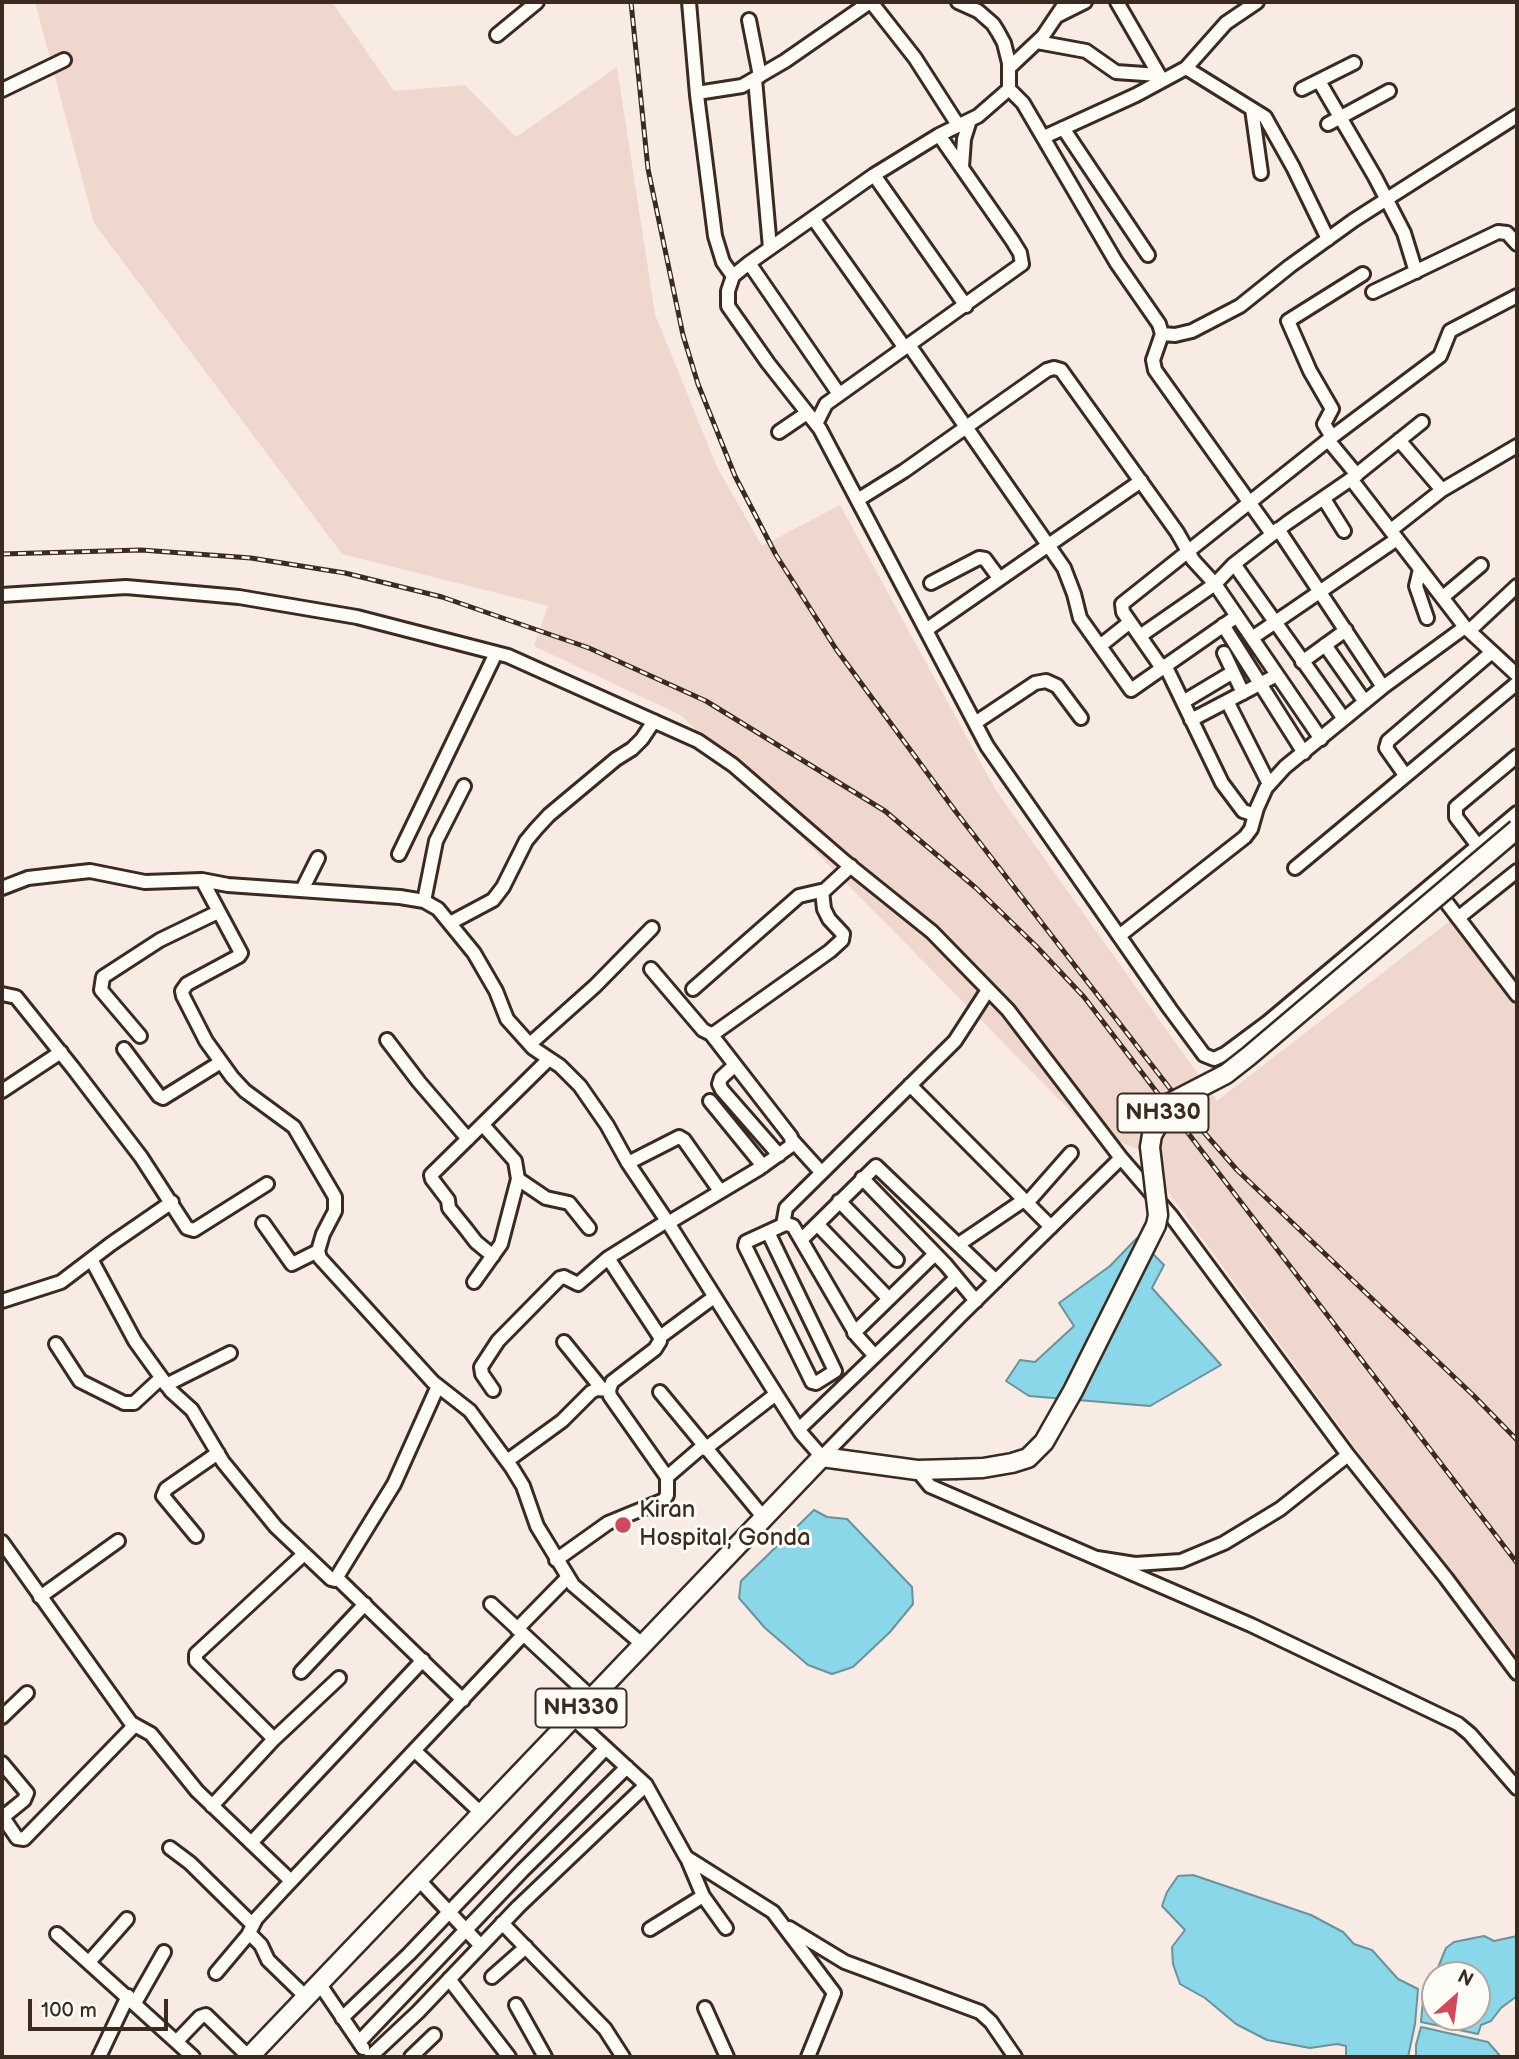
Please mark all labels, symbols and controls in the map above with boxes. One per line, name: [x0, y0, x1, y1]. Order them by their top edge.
road number: NH330: [1118, 1094, 1208, 1132]
place label: Kiran Hospital, Gonda: [639, 1497, 811, 1553]
marker: Kiran Hospital, Gonda: [613, 1515, 633, 1535]
road number: NH330: [536, 1688, 626, 1728]
north arrow: [1421, 1961, 1491, 2031]
text: N: [1453, 1965, 1477, 1992]
scale bar: [32, 1986, 172, 2030]
text: 100 m: [41, 1998, 97, 2023]

